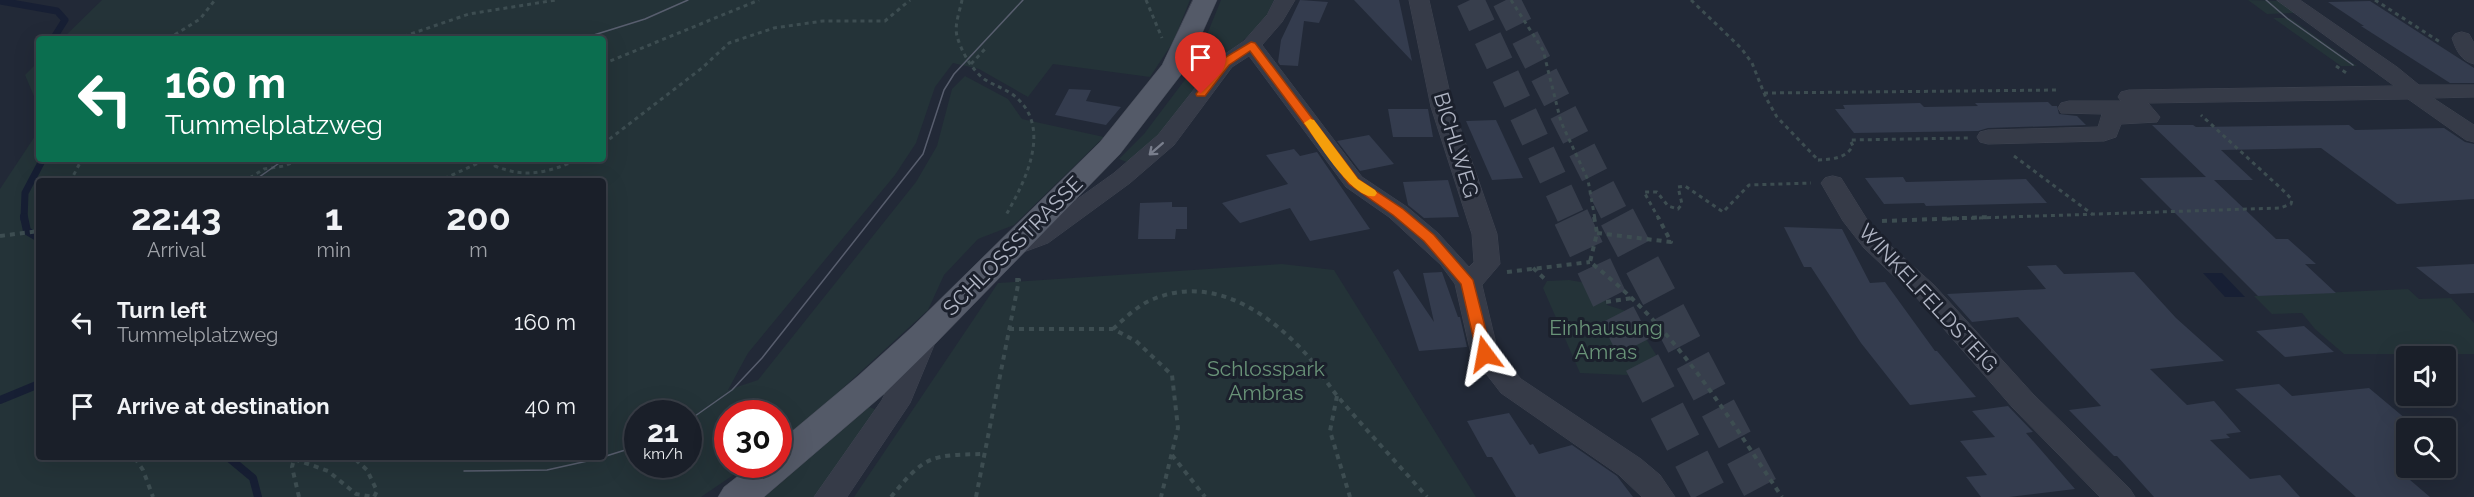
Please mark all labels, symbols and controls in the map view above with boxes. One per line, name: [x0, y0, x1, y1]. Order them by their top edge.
pin: [1175, 32, 1226, 94]
icon: arrive: [1184, 41, 1217, 74]
text: 160 m: [165, 59, 286, 108]
icon: left: [66, 60, 144, 138]
street label: BICHLWEG: [1429, 89, 1484, 200]
text: Tummelplatzweg: [165, 109, 383, 140]
one-way arrow: [1149, 142, 1164, 156]
street label: SCHLOSSSTRASSE: [938, 171, 1088, 321]
text: 22:43: [131, 196, 221, 238]
text: 1: [325, 196, 343, 238]
text: 200: [446, 196, 511, 238]
street label: WINKELFELDSTEIG: [1853, 219, 2003, 377]
text: Arrival: [147, 238, 206, 262]
text: min: [317, 238, 351, 262]
text: m: [469, 238, 488, 262]
text: Turn left: [117, 297, 207, 323]
icon: left: [66, 306, 99, 339]
text: 160 m: [514, 309, 576, 335]
park label: Einhausung Amras: [1549, 315, 1663, 364]
position arrow: [1453, 322, 1517, 386]
text: Tummelplatzweg: [117, 323, 278, 347]
map controls: [2396, 346, 2456, 478]
button: sound: [2396, 346, 2456, 406]
park label: Schlosspark Ambras: [1207, 356, 1325, 405]
icon: arrive: [66, 390, 99, 423]
text: Arrive at destination: [117, 393, 330, 419]
text: 40 m: [525, 393, 576, 419]
speed limit sign: 30: [714, 400, 792, 478]
text: 21: [647, 414, 679, 449]
button: search: [2396, 418, 2456, 478]
text: km/h: [643, 445, 683, 463]

